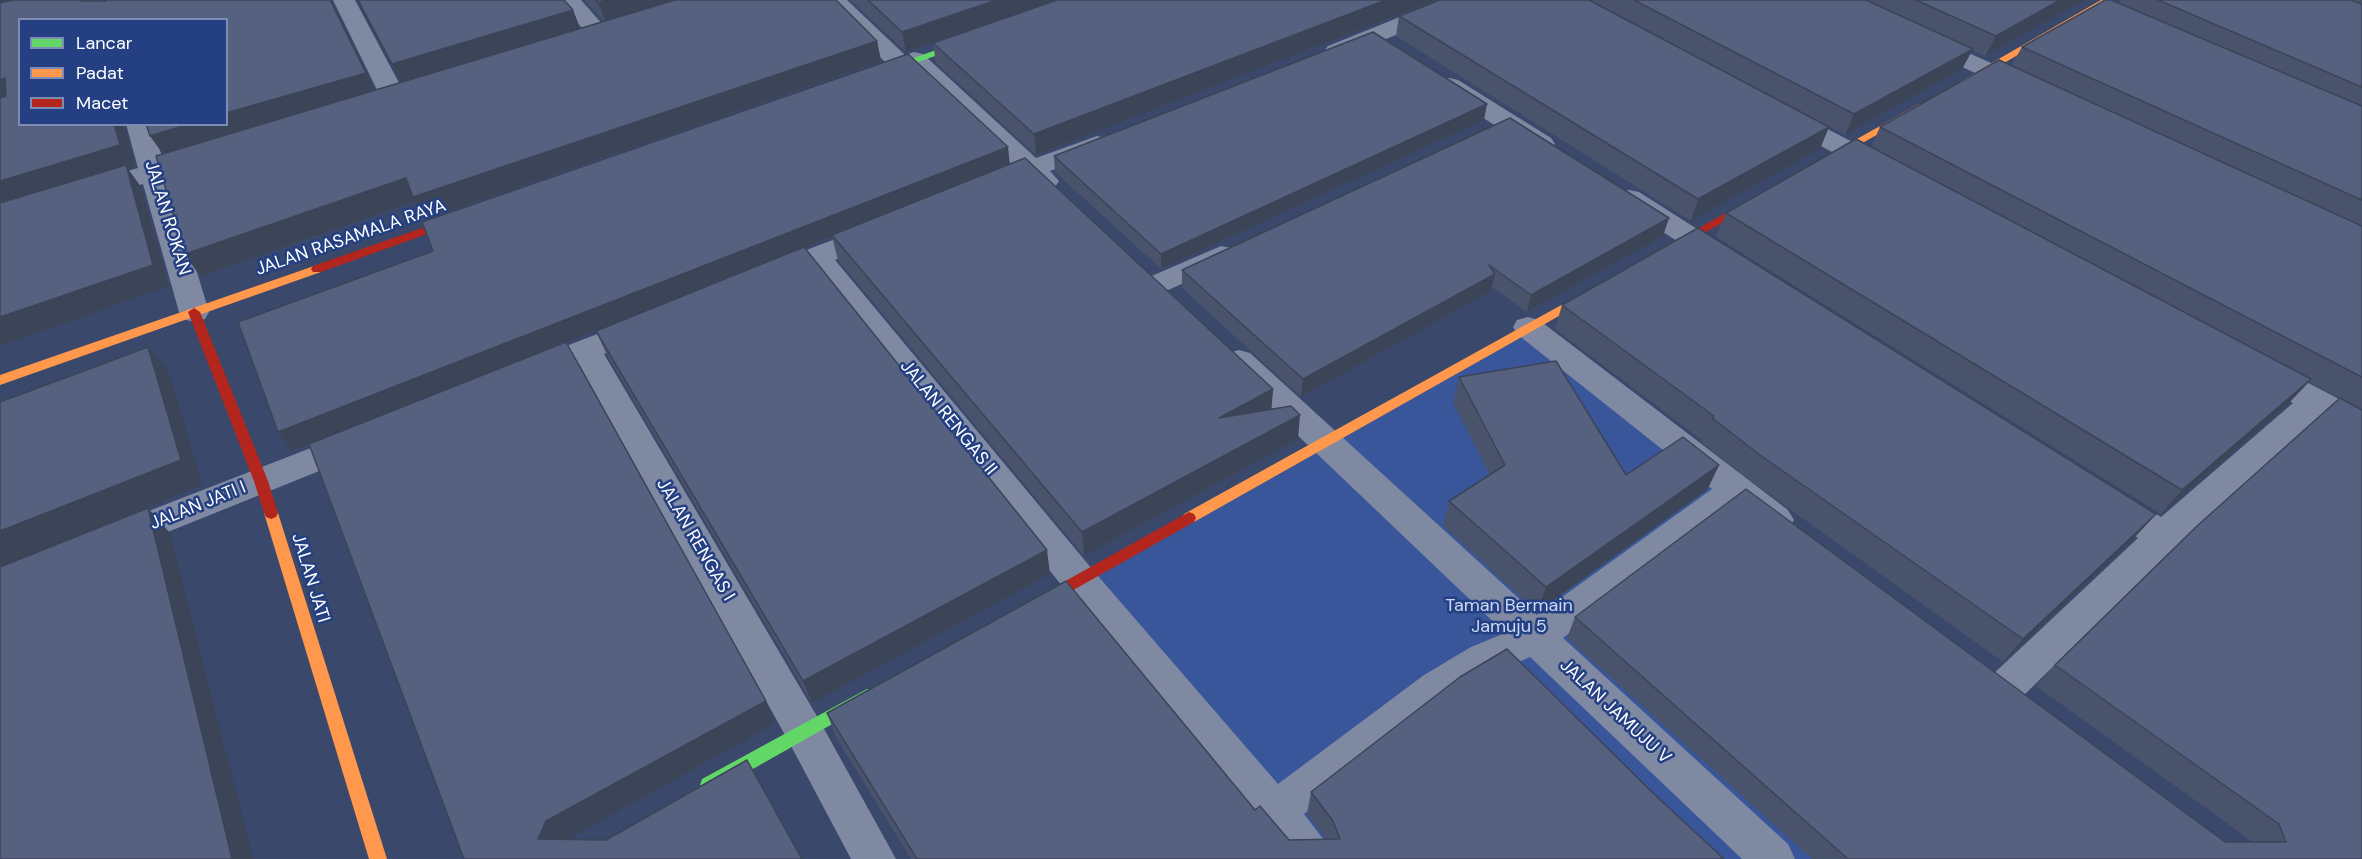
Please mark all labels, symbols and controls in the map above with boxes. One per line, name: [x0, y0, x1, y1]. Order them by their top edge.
legend: [18, 18, 228, 126]
text: Lancar: [76, 31, 132, 55]
text: Padat: [76, 61, 124, 85]
text: Macet: [76, 91, 128, 115]
street label: JALAN ROKAN: [139, 158, 195, 278]
street label: JALAN RASAMALA RAYA: [253, 195, 449, 281]
street label: JALAN RENGAS II: [895, 356, 1001, 480]
street label: JALAN RENGAS I: [651, 475, 739, 605]
street label: JALAN JATI I: [147, 477, 249, 535]
street label: JALAN JATI: [286, 531, 334, 625]
park label: Taman Bermain Jamuju 5: [1445, 595, 1573, 638]
street label: JALAN JAMUJU V: [1555, 655, 1675, 769]

